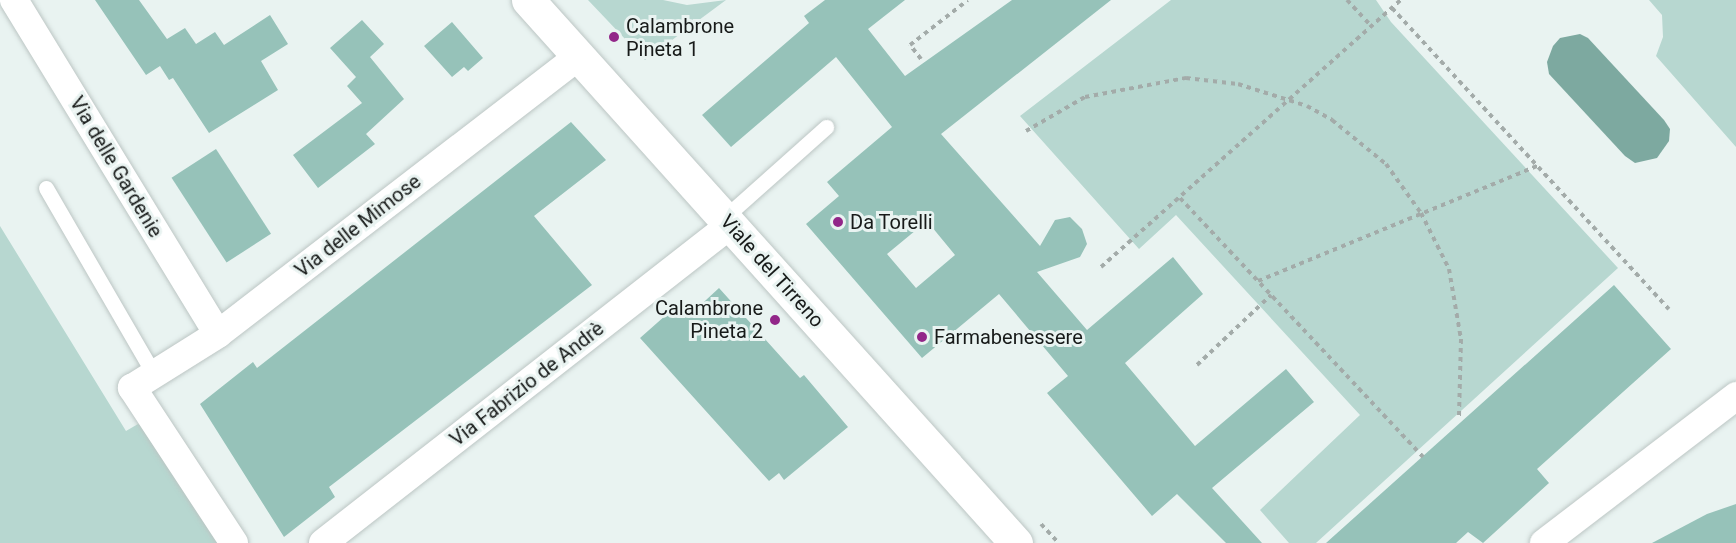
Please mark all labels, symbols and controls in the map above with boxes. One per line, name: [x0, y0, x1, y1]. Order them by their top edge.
place label: Calambrone Pineta 1: [626, 14, 734, 61]
marker: Calambrone Pineta 1: [607, 30, 621, 44]
street label: Via delle Gardenie: [64, 92, 168, 242]
street label: Via delle Mimose: [290, 170, 426, 282]
street label: Viale del Tirreno: [715, 210, 829, 332]
place label: Da Torelli: [850, 210, 933, 234]
marker: Da Torelli: [831, 215, 845, 229]
place label: Calambrone Pineta 2: [655, 296, 763, 343]
marker: Calambrone Pineta 2: [768, 313, 782, 327]
street label: Via Fabrizio de Andrè: [445, 317, 609, 451]
place label: Farmabenessere: [934, 325, 1083, 349]
marker: Farmabenessere: [915, 330, 929, 344]

